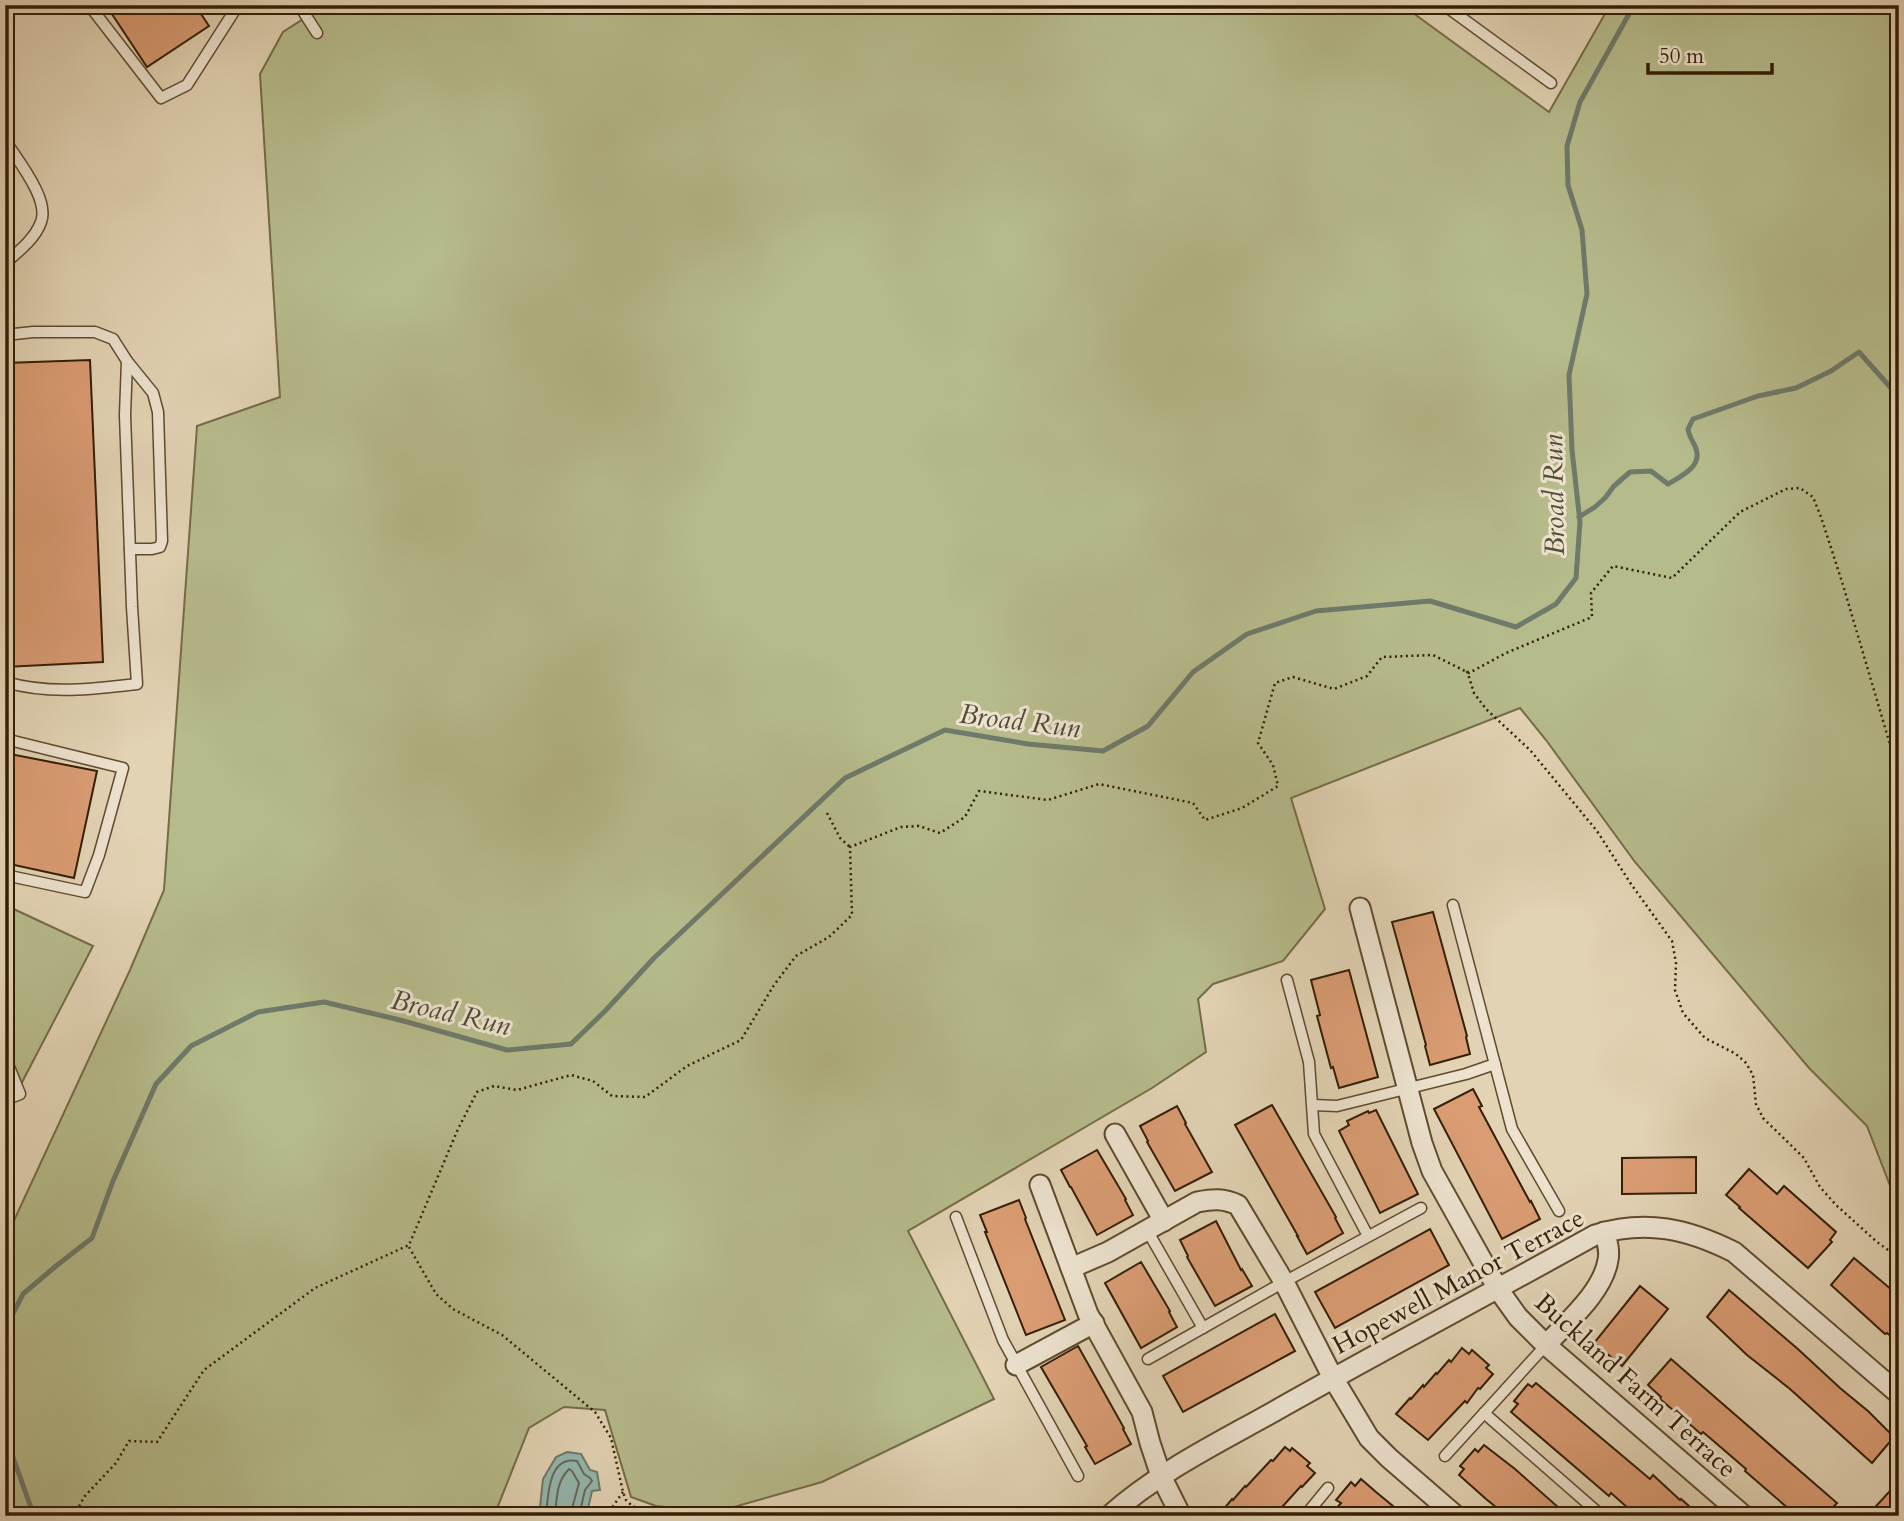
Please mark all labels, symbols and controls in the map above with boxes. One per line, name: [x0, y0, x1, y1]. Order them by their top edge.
scale bar: [1648, 32, 1773, 76]
text: 50 m: [1659, 42, 1704, 71]
water label: Broad Run: [1534, 434, 1574, 556]
water label: Broad Run: [957, 695, 1083, 747]
water label: Broad Run: [387, 981, 515, 1045]
street label: Hopewell Manor Terrace: [1326, 1200, 1590, 1363]
street label: Buckland Farm Terrace: [1527, 1285, 1744, 1485]

